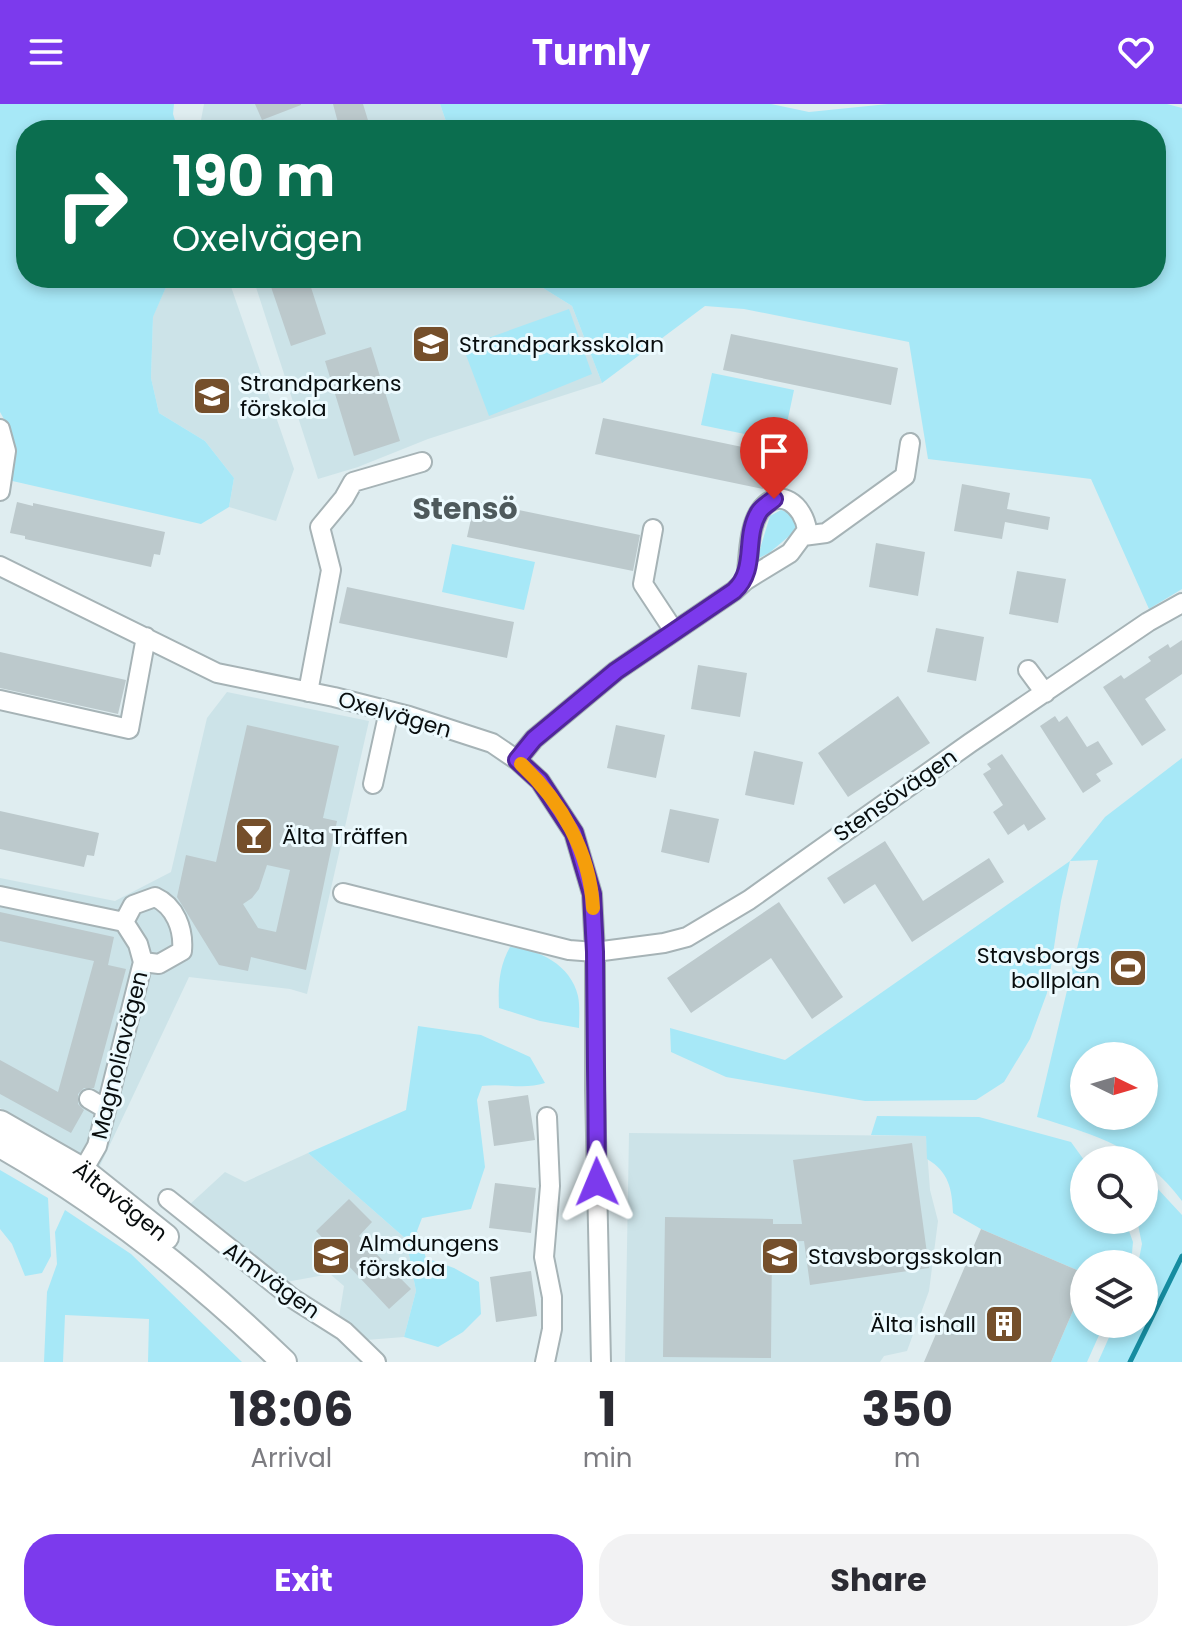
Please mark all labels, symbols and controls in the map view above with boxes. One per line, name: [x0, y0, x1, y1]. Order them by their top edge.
text: Turnly: [532, 27, 650, 78]
icon: menu: [24, 30, 68, 74]
icon: heart: [1114, 30, 1158, 74]
text: 190 m: [172, 137, 335, 216]
icon: right: [40, 152, 144, 256]
text: Oxelvägen: [172, 213, 363, 264]
school or university icon: Strandparksskolan: [410, 323, 452, 365]
place label: Strandparksskolan: [459, 329, 664, 360]
place label: Strandparkens förskola: [240, 368, 401, 424]
school or university icon: Strandparkens förskola: [191, 375, 233, 417]
pin: [740, 417, 808, 499]
icon: arrive: [752, 429, 796, 473]
district label: Stensö: [412, 487, 518, 530]
street label: Oxelvägen: [334, 683, 455, 745]
street label: Stensövägen: [827, 741, 963, 849]
bar icon: Älta Träffen: [233, 815, 275, 857]
place label: Älta Träffen: [282, 821, 408, 852]
place label: Stavsborgs bollplan: [977, 940, 1100, 996]
sports icon: Stavsborgs bollplan: [1107, 947, 1149, 989]
street label: Magnoliavägen: [84, 968, 155, 1142]
north arrow: [1070, 1042, 1158, 1130]
map controls: [1070, 1042, 1158, 1338]
position arrow: [555, 1140, 639, 1224]
button: search: [1070, 1146, 1158, 1234]
street label: Ältavägen: [67, 1154, 174, 1249]
place label: Almdungens förskola: [359, 1228, 499, 1284]
street label: Almvägen: [217, 1235, 326, 1326]
school or university icon: Almdungens förskola: [310, 1235, 352, 1277]
school or university icon: Stavsborgsskolan: [759, 1235, 801, 1277]
place label: Stavsborgsskolan: [808, 1241, 1002, 1272]
button: layers: [1070, 1250, 1158, 1338]
building icon: Älta ishall: [983, 1303, 1025, 1345]
place label: Älta ishall: [870, 1309, 976, 1340]
text: 18:06: [229, 1376, 354, 1443]
text: 1: [599, 1376, 617, 1443]
text: 350: [861, 1376, 953, 1443]
text: Arrival: [250, 1440, 332, 1476]
text: min: [583, 1440, 632, 1476]
text: m: [894, 1440, 921, 1476]
button: Exit: [24, 1534, 583, 1626]
button: Share: [599, 1534, 1158, 1626]

